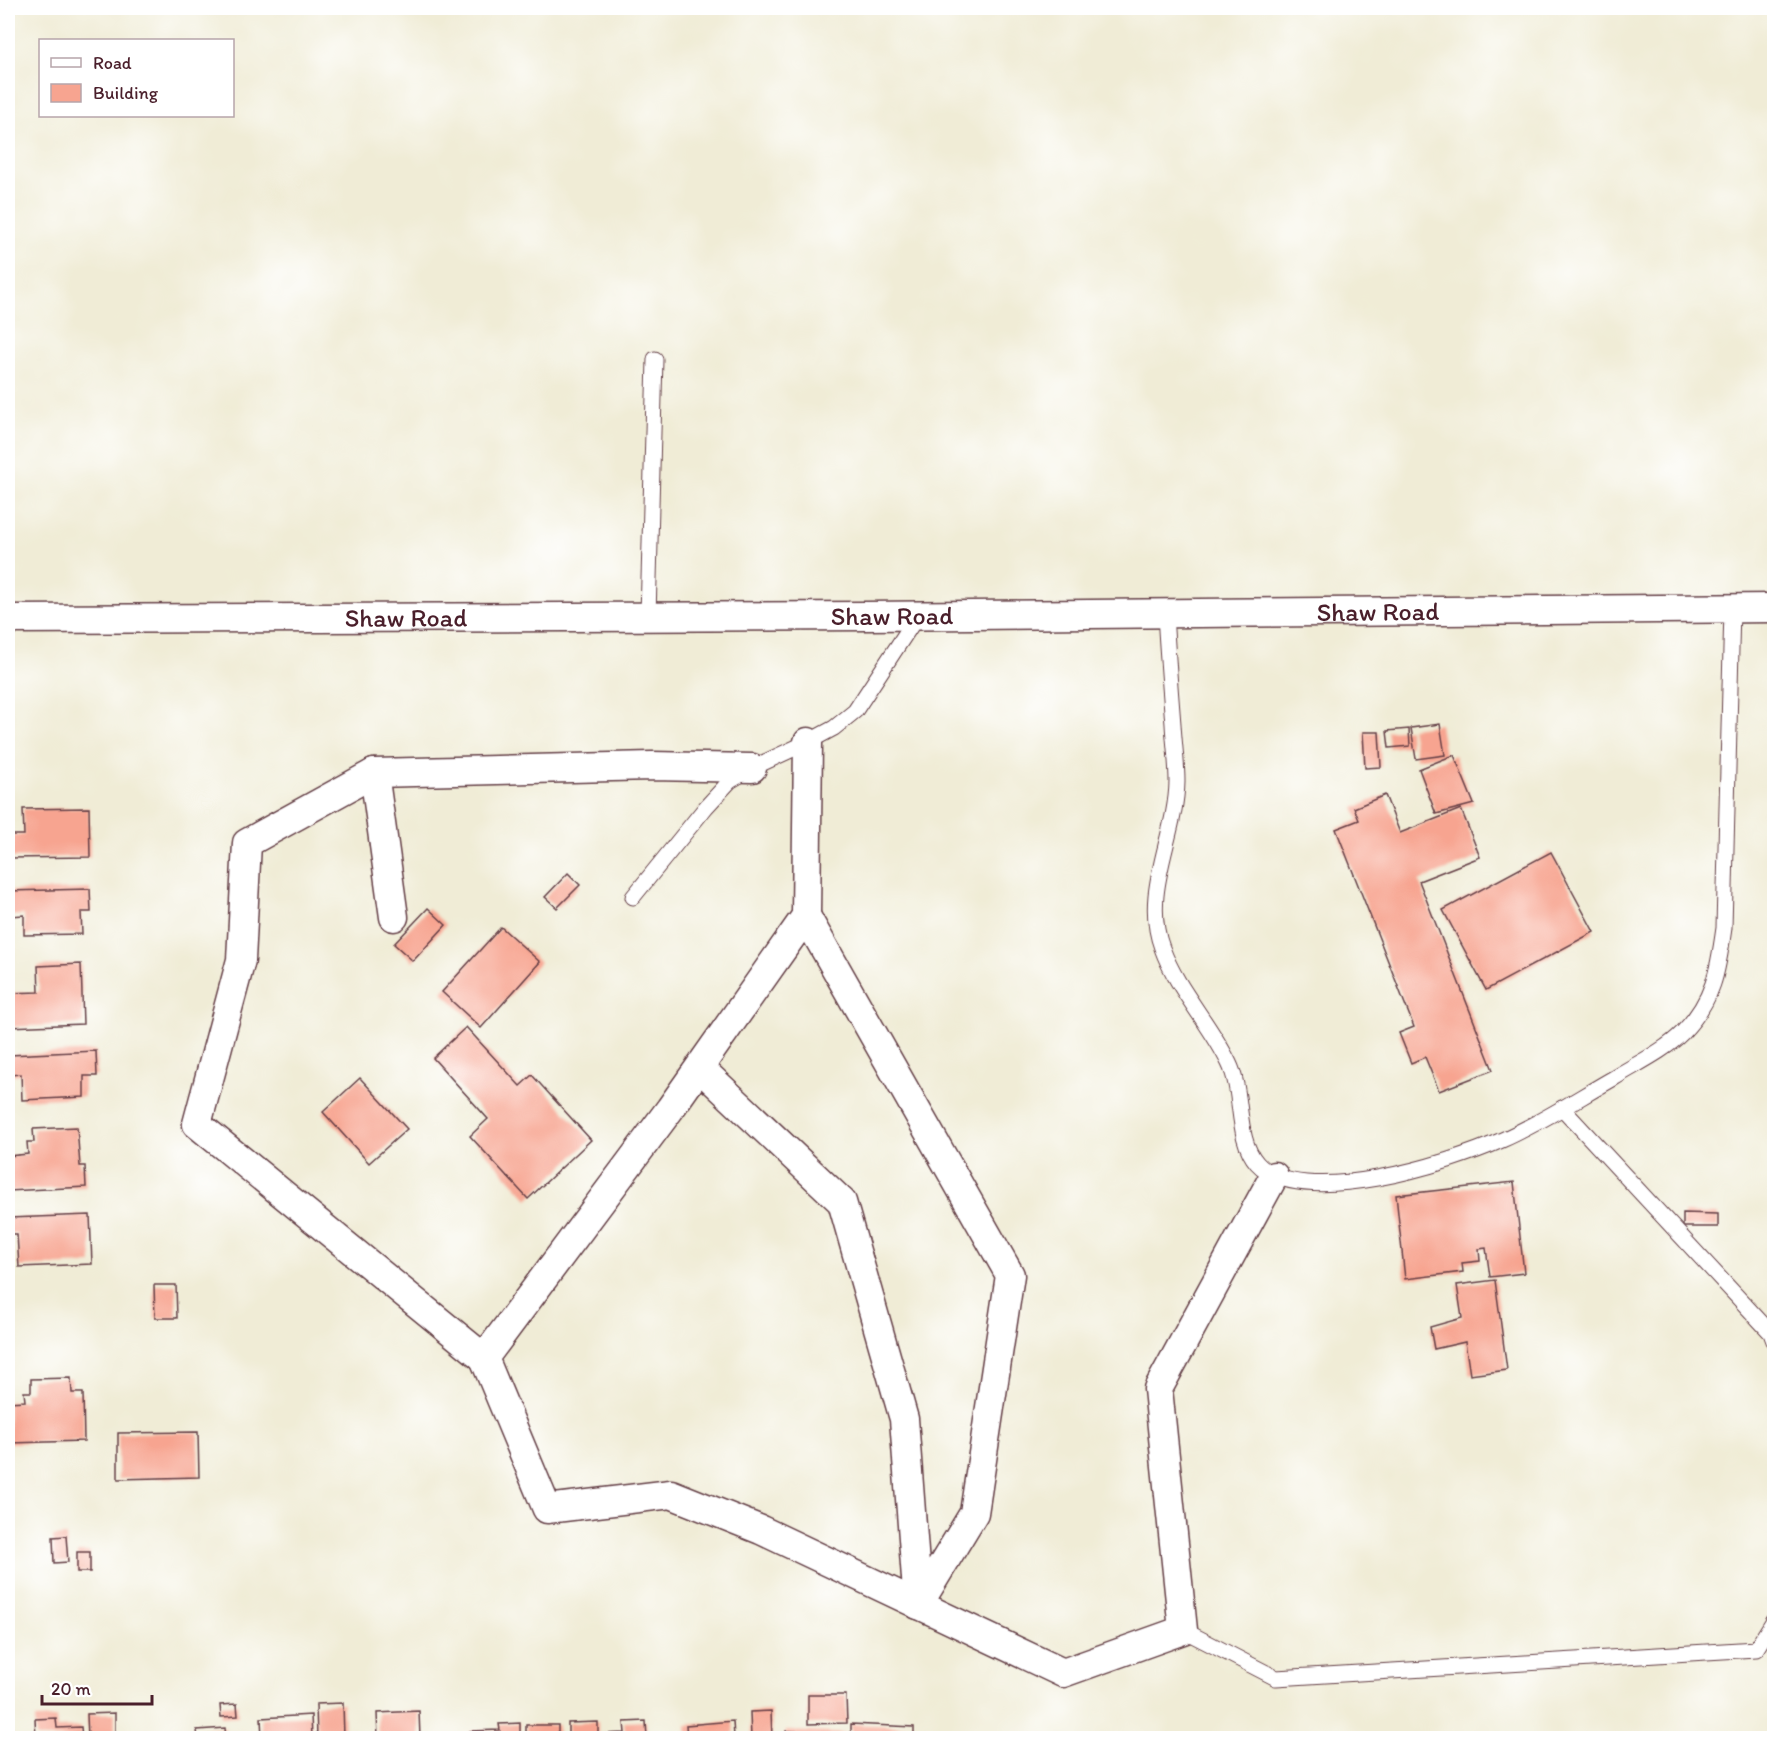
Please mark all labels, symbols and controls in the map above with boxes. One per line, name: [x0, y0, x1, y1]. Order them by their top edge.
legend: [39, 39, 234, 117]
text: Road: [93, 52, 132, 74]
text: Building: [93, 82, 159, 104]
street label: Shaw Road: [1316, 595, 1439, 628]
street label: Shaw Road: [831, 599, 954, 632]
street label: Shaw Road: [345, 601, 467, 634]
scale bar: [42, 1668, 152, 1706]
text: 20 m: [51, 1678, 91, 1700]

